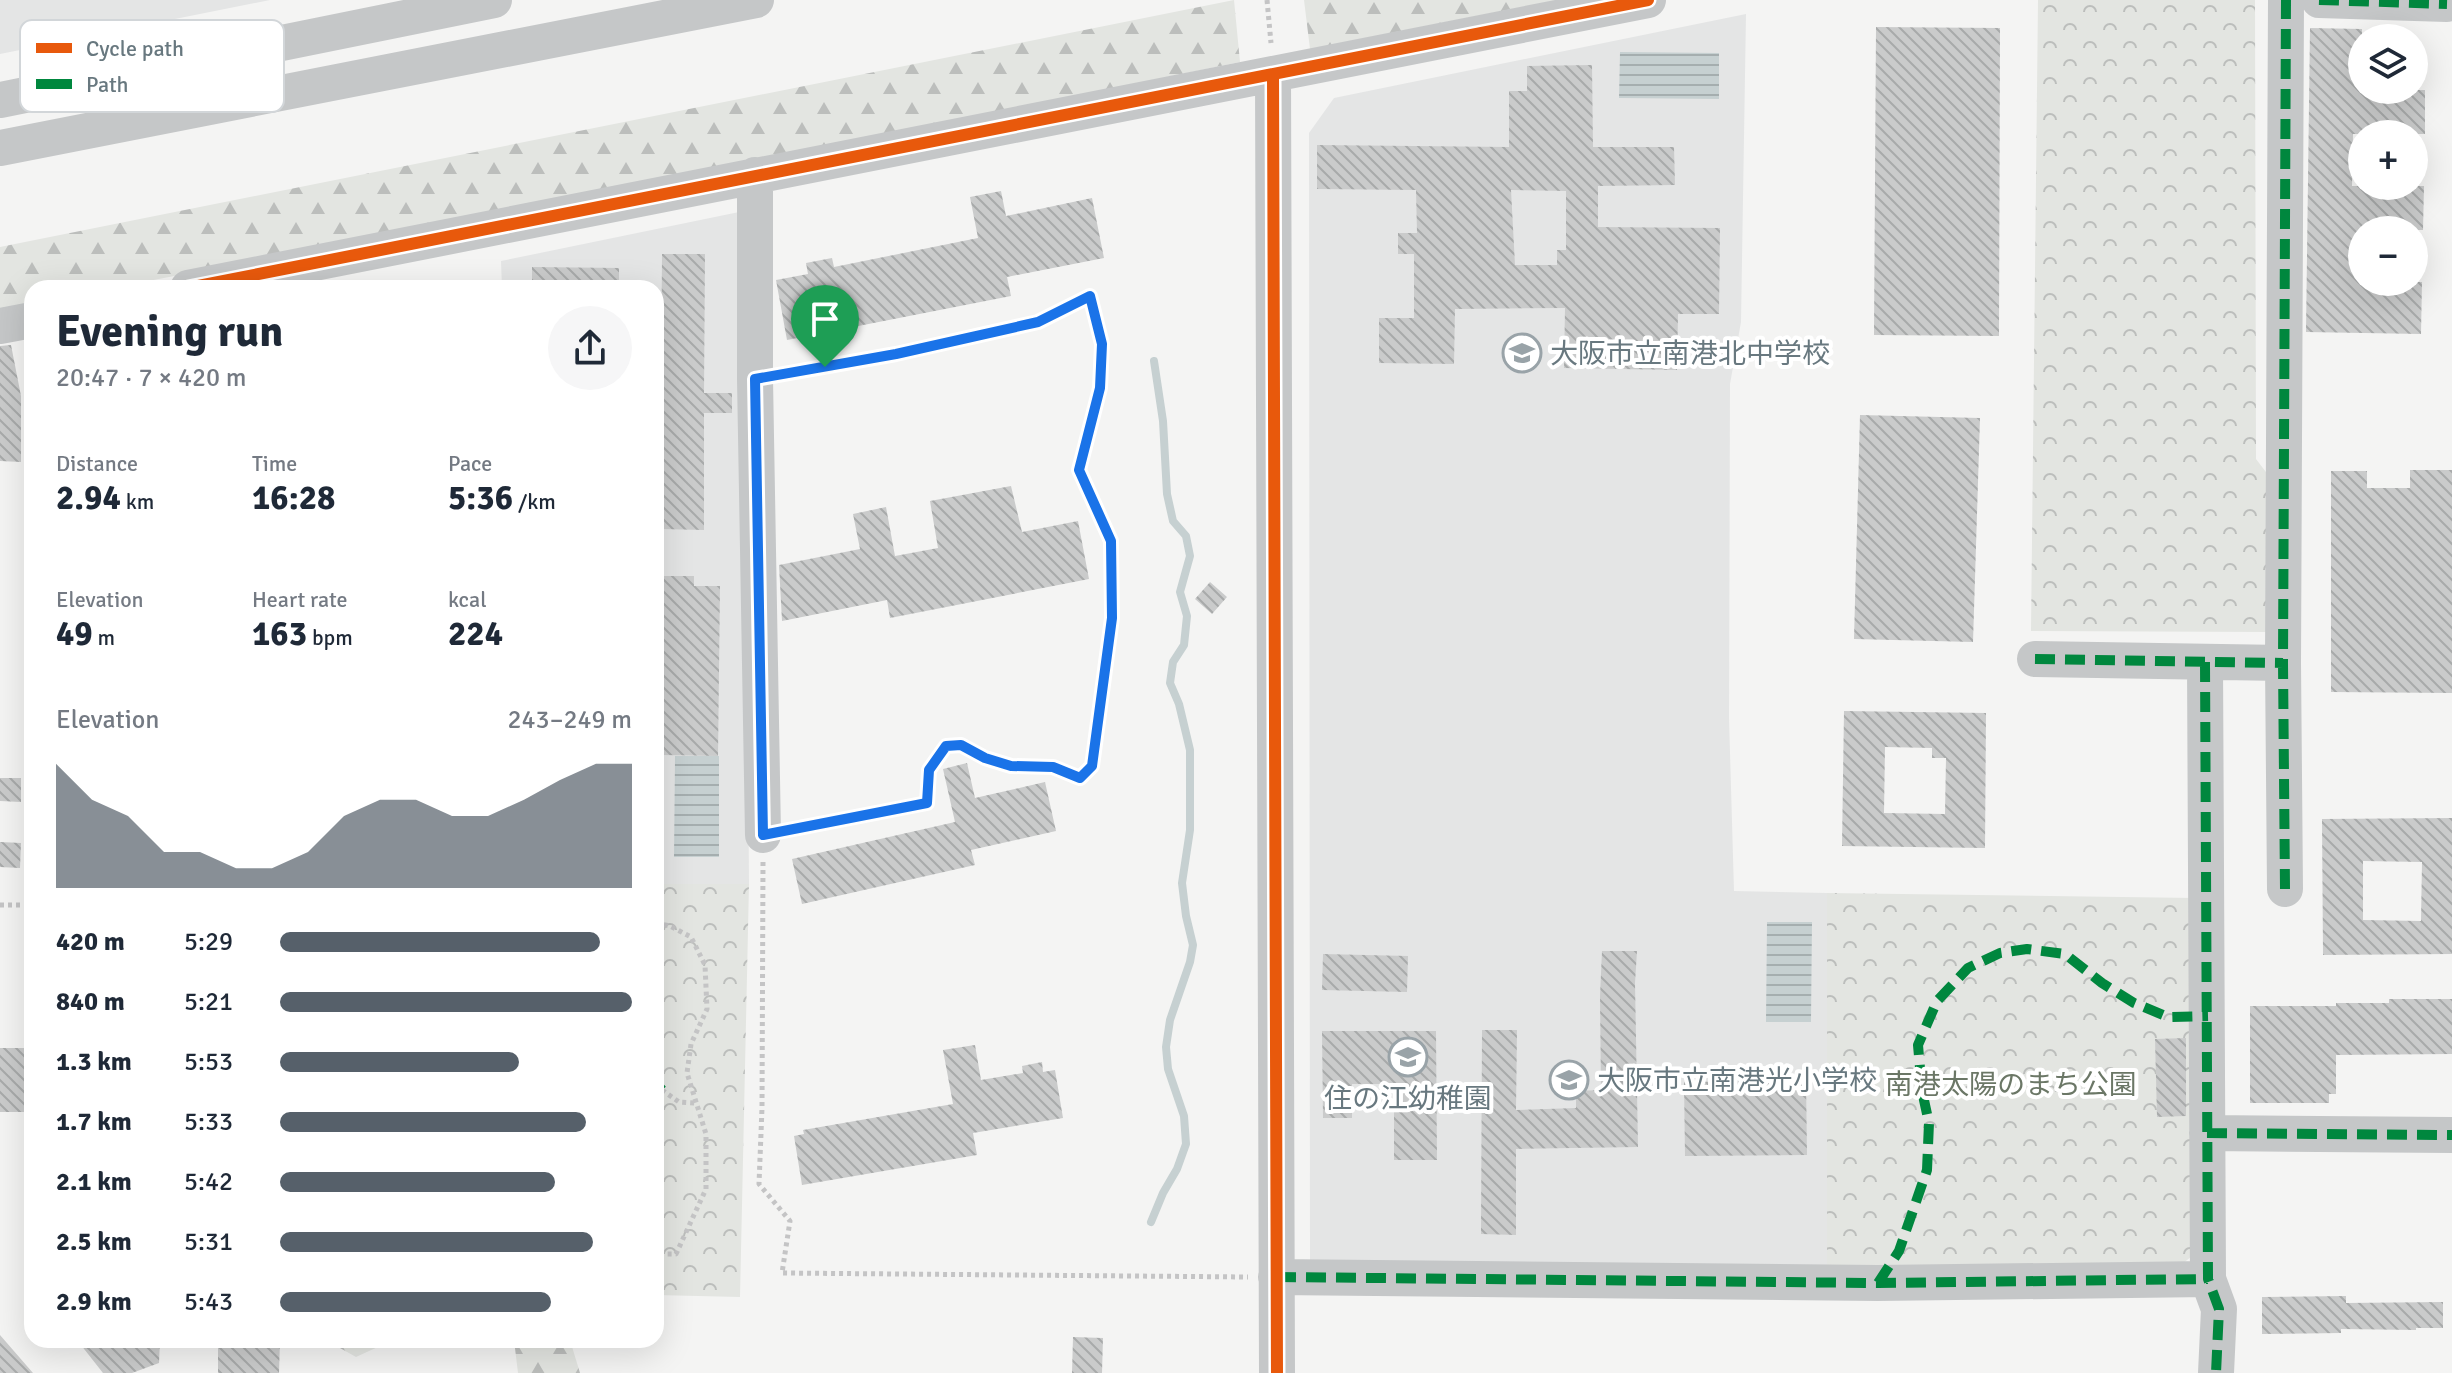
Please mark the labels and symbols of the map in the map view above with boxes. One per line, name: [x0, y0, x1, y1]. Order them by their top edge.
legend: [20, 20, 284, 112]
text: Cycle path: [86, 35, 184, 62]
text: Path: [86, 71, 129, 98]
pin: [791, 285, 859, 367]
school or university icon: 大阪市立南港北中学校: [1501, 332, 1543, 374]
place label: 大阪市立南港北中学校: [1550, 337, 1830, 371]
school or university icon: 住の江幼稚園: [1387, 1036, 1429, 1078]
school or university icon: 大阪市立南港光小学校: [1548, 1059, 1590, 1101]
place label: 大阪市立南港光小学校: [1597, 1064, 1877, 1098]
park label: 南港太陽のまち公園: [1885, 1068, 2137, 1102]
place label: 住の江幼稚園: [1324, 1082, 1492, 1116]

